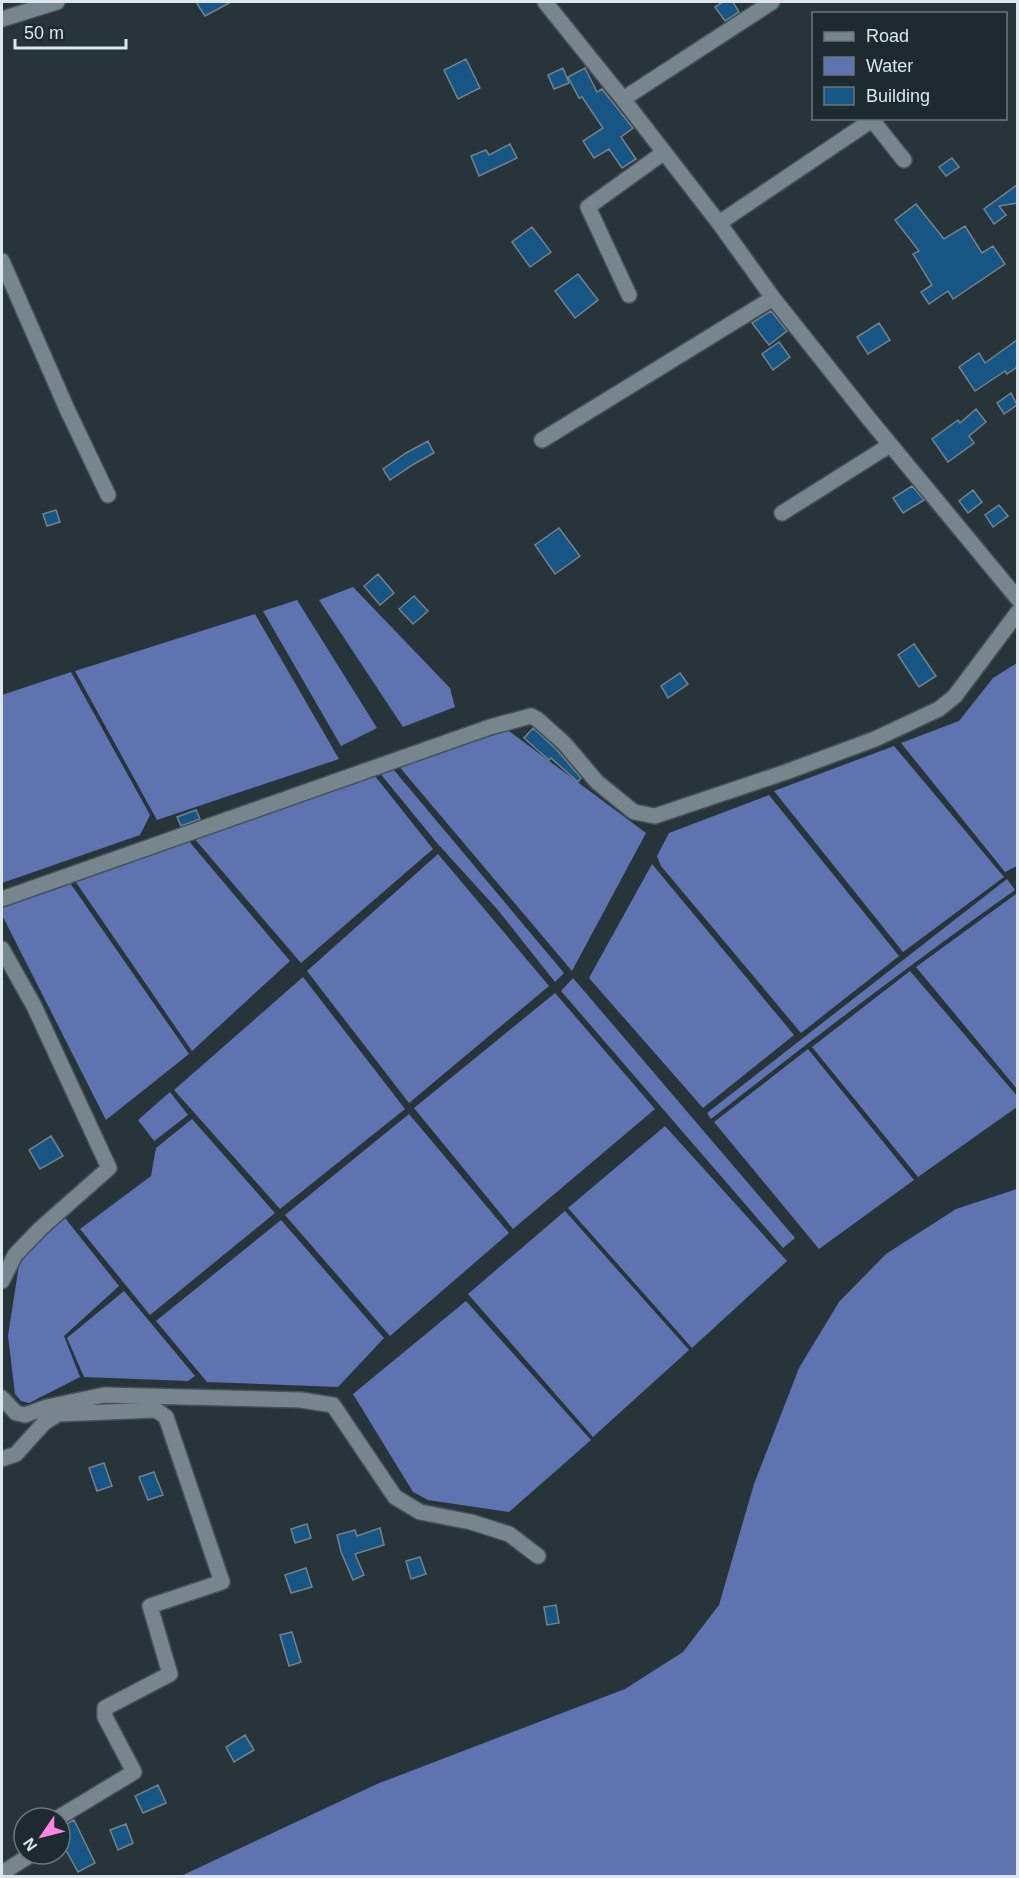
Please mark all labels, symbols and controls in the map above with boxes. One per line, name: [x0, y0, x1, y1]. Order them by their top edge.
scale bar: [15, 12, 126, 50]
legend: [812, 12, 1007, 120]
text: 50 m: [24, 23, 64, 43]
text: Road: [866, 26, 909, 46]
text: Water: [866, 56, 913, 76]
text: Building: [866, 86, 930, 106]
north arrow: [12, 1806, 72, 1866]
text: N: [20, 1835, 40, 1854]

